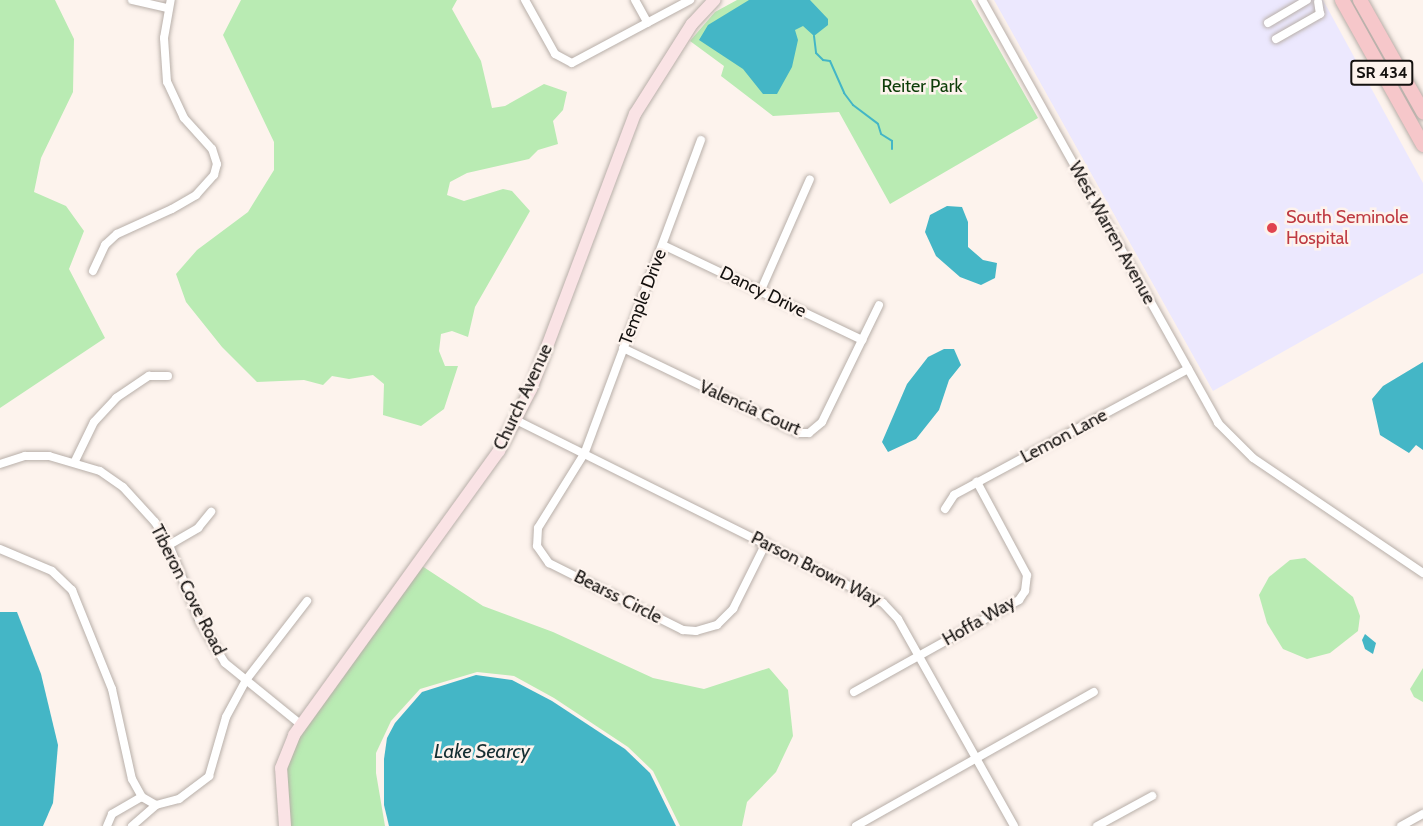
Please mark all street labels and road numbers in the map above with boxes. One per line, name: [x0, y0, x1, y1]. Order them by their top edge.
road number: SR 434: [1349, 60, 1415, 86]
street label: West Warren Avenue: [1064, 158, 1160, 308]
street label: Temple Drive: [615, 246, 671, 348]
street label: Dancy Drive: [716, 262, 810, 322]
street label: Church Avenue: [489, 340, 557, 454]
street label: Valencia Court: [696, 376, 804, 440]
street label: Lemon Lane: [1017, 404, 1111, 468]
street label: Tiberon Cove Road: [146, 521, 230, 659]
street label: Parson Brown Way: [748, 527, 884, 611]
street label: Bearss Circle: [570, 566, 666, 628]
street label: Hoffa Way: [939, 592, 1019, 650]

